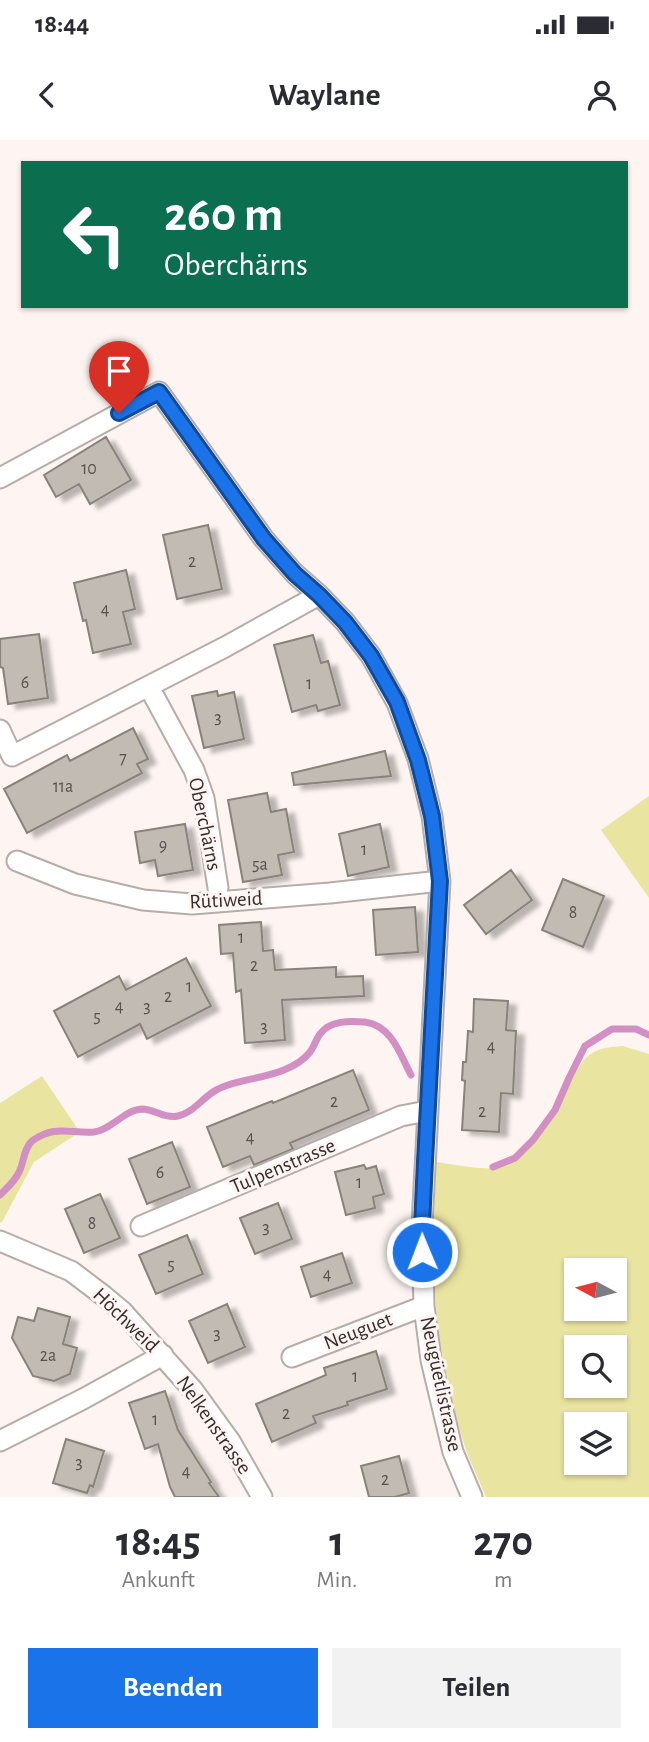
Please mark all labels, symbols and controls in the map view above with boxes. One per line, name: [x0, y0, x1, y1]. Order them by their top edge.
text: 18:44: [35, 11, 89, 37]
icon: back: [28, 76, 66, 114]
icon: person: [583, 76, 621, 114]
text: Waylane: [268, 79, 381, 111]
icon: left: [49, 189, 140, 280]
text: 260 m: [164, 191, 283, 240]
text: Oberchärns: [164, 249, 308, 281]
pin: [89, 341, 149, 413]
icon: arrive: [100, 352, 138, 390]
house number: 10: [81, 460, 97, 478]
house number: 2: [188, 553, 196, 571]
house number: 4: [101, 601, 110, 619]
house number: 6: [21, 674, 29, 692]
house number: 1: [306, 675, 312, 693]
house number: 3: [214, 709, 222, 727]
house number: 7: [119, 750, 127, 768]
street label: Oberchärns: [185, 776, 225, 872]
house number: 11a: [53, 778, 73, 796]
house number: 9: [159, 837, 167, 855]
house number: 1: [361, 841, 367, 859]
house number: 5a: [252, 856, 268, 874]
street label: Rütiweid: [189, 888, 263, 912]
house number: 8: [569, 904, 577, 922]
house number: 1: [238, 929, 244, 947]
house number: 2: [250, 957, 258, 975]
house number: 1: [186, 978, 192, 996]
house number: 2: [164, 988, 172, 1006]
house number: 4: [115, 998, 124, 1016]
house number: 3: [143, 998, 151, 1016]
house number: 5: [93, 1008, 101, 1026]
house number: 3: [260, 1018, 268, 1036]
house number: 4: [487, 1038, 496, 1056]
house number: 2: [330, 1093, 338, 1111]
house number: 2: [478, 1103, 486, 1121]
house number: 4: [246, 1129, 255, 1147]
street label: Tulpenstrasse: [227, 1134, 339, 1198]
house number: 6: [156, 1164, 164, 1182]
house number: 1: [356, 1174, 362, 1192]
house number: 8: [88, 1215, 96, 1233]
position arrow: [385, 1215, 459, 1289]
house number: 3: [262, 1219, 270, 1237]
house number: 5: [167, 1256, 175, 1274]
north arrow: [564, 1258, 626, 1321]
map controls: [564, 1258, 627, 1475]
house number: 4: [323, 1266, 332, 1284]
street label: Höchweid: [89, 1284, 163, 1356]
street label: Neuguet: [321, 1308, 395, 1354]
street label: Neugüetlistrasse: [416, 1314, 466, 1454]
house number: 3: [213, 1325, 221, 1343]
button: search: [564, 1335, 627, 1398]
house number: 2a: [40, 1347, 56, 1365]
house number: 1: [352, 1368, 358, 1386]
street label: Nelkenstrasse: [173, 1372, 255, 1478]
house number: 2: [282, 1405, 290, 1423]
house number: 1: [152, 1411, 158, 1429]
button: layers: [564, 1412, 627, 1475]
house number: 3: [75, 1454, 83, 1472]
house number: 4: [182, 1463, 191, 1481]
house number: 2: [381, 1471, 389, 1489]
text: 18:45: [116, 1521, 201, 1563]
text: 1: [329, 1521, 344, 1563]
text: 270: [473, 1521, 533, 1563]
text: Ankunft: [122, 1569, 195, 1592]
text: Min.: [317, 1569, 357, 1592]
text: m: [494, 1569, 512, 1592]
button: Beenden: [28, 1648, 318, 1728]
button: Teilen: [332, 1648, 621, 1728]

